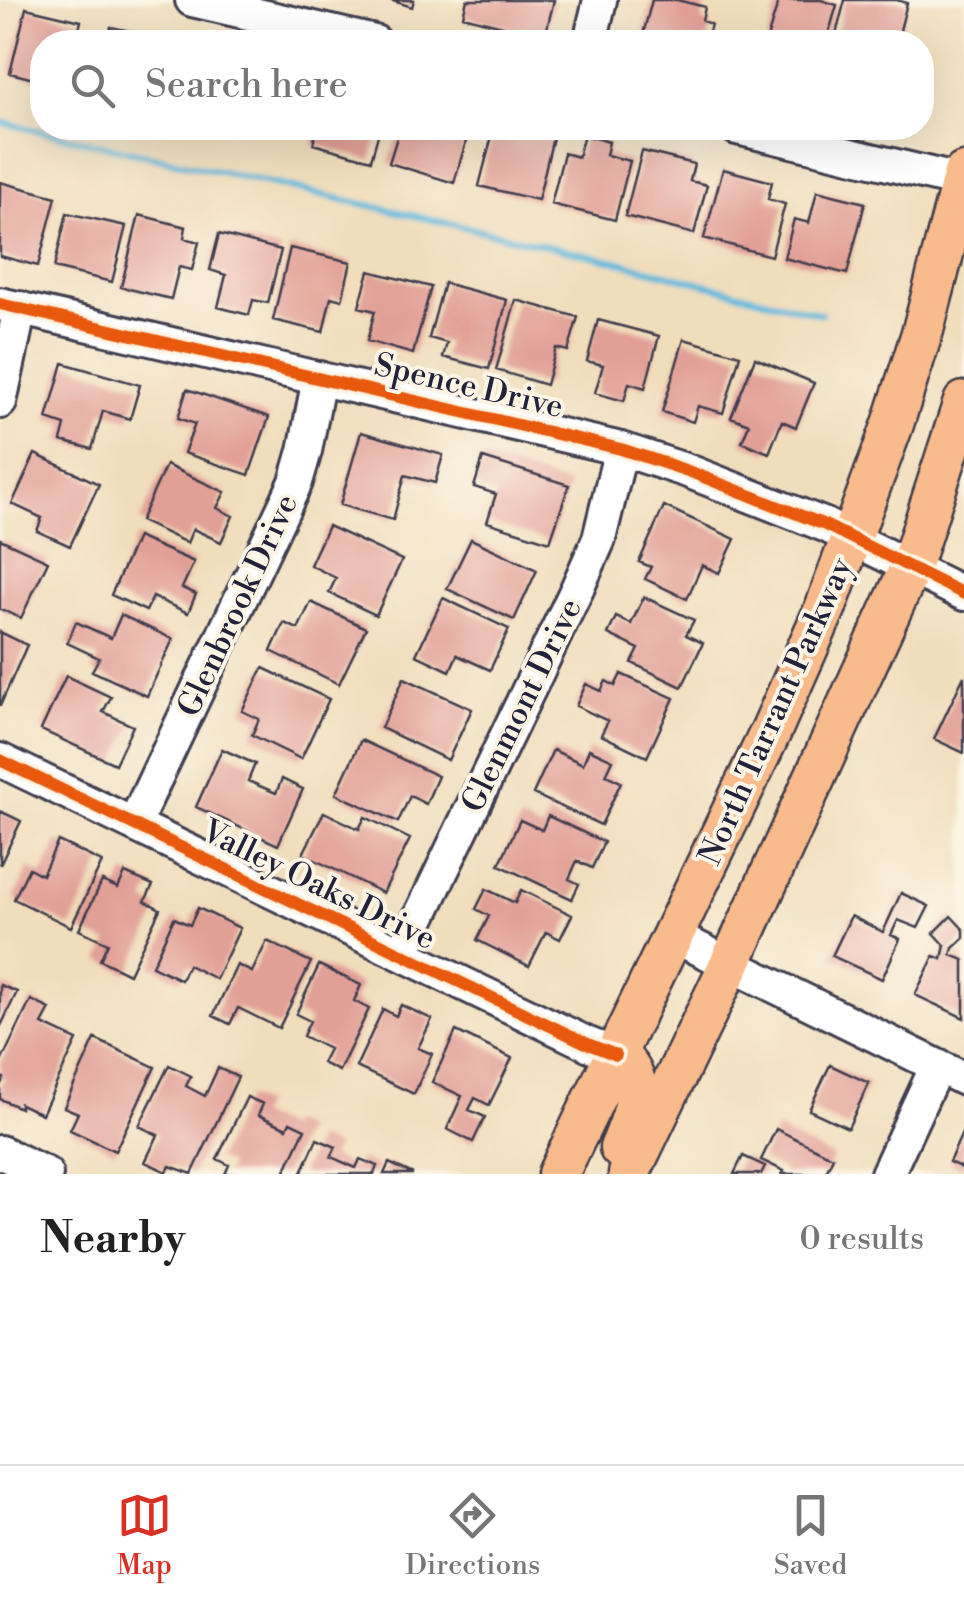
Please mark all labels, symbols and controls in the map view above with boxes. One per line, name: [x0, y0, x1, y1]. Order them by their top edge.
search box: [30, 30, 934, 140]
icon: search: [65, 58, 120, 113]
text: Search here: [145, 62, 348, 109]
street label: Spence Drive: [371, 345, 567, 427]
street label: Glenbrook Drive: [169, 488, 307, 723]
street label: North Tarrant Parkway: [690, 551, 862, 871]
street label: Glenmont Drive: [453, 592, 591, 819]
street label: Valley Oaks Drive: [194, 811, 442, 959]
text: Nearby: [40, 1213, 185, 1266]
text: 0 results: [799, 1219, 924, 1259]
tab: Map: [117, 1488, 172, 1583]
tab: Directions: [405, 1488, 540, 1583]
tab: Saved: [774, 1488, 847, 1583]

